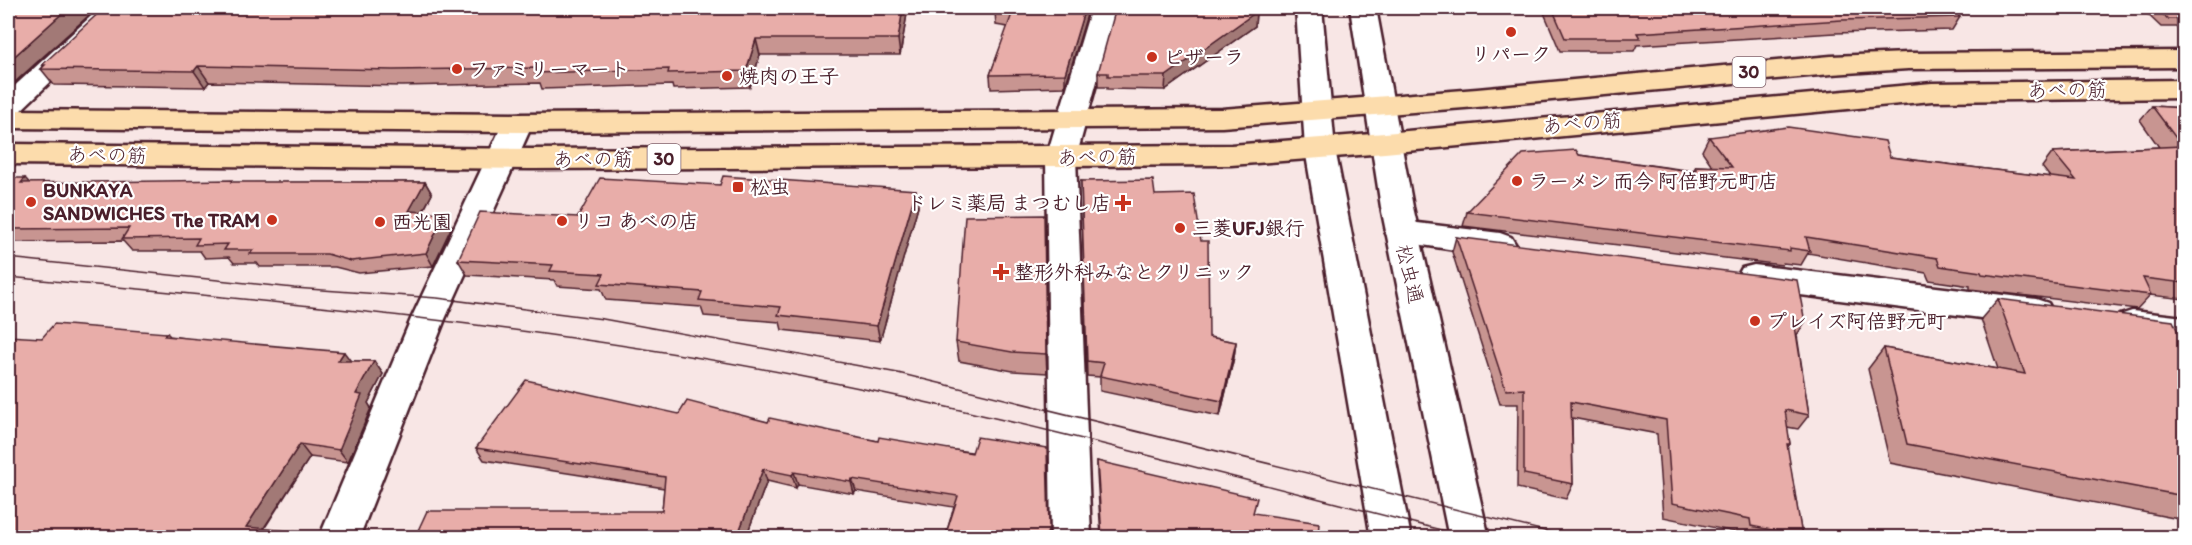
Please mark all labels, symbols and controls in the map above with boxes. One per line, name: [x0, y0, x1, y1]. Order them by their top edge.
marker: リパーク: [1504, 25, 1518, 39]
place label: リパーク: [1471, 42, 1551, 66]
place label: ピザーラ: [1164, 45, 1244, 69]
marker: ピザーラ: [1145, 50, 1159, 64]
place label: ファミリーマート: [469, 57, 630, 81]
road number: 30: [1732, 57, 1766, 87]
marker: ファミリーマート: [450, 62, 464, 76]
place label: 焼肉の王子: [739, 64, 839, 88]
marker: 焼肉の王子: [720, 69, 734, 83]
street label: あべの筋: [2027, 77, 2107, 103]
street label: あべの筋: [1541, 108, 1623, 138]
street label: あべの筋: [67, 142, 147, 168]
road number: 30: [648, 144, 680, 174]
street label: あべの筋: [1057, 144, 1137, 170]
street label: あべの筋: [553, 147, 633, 171]
place label: ラーメン 而今 阿倍野元町店: [1529, 169, 1778, 193]
marker: ラーメン 而今 阿倍野元町店: [1510, 174, 1524, 188]
place label: 松虫: [750, 175, 790, 199]
place label: BUNKAYA SANDWICHES: [43, 178, 165, 225]
marker: 松虫: [731, 180, 745, 194]
place label: ドレミ薬局 まつむし店: [907, 191, 1111, 215]
marker: BUNKAYA SANDWICHES: [24, 195, 38, 209]
marker: ドレミ薬局 まつむし店: [1116, 196, 1130, 210]
place label: The TRAM: [171, 208, 260, 232]
place label: リコ あべの店: [574, 209, 699, 233]
place label: 西光園: [392, 210, 452, 234]
marker: The TRAM: [265, 213, 279, 227]
marker: リコ あべの店: [555, 214, 569, 228]
marker: 西光園: [373, 215, 387, 229]
place label: 三菱UFJ銀行: [1192, 216, 1305, 240]
marker: 三菱UFJ銀行: [1173, 221, 1187, 235]
street label: 松虫通: [1392, 242, 1428, 306]
place label: 整形外科みなとクリニック: [1014, 260, 1254, 284]
marker: 整形外科みなとクリニック: [992, 263, 1010, 281]
place label: プレイズ阿倍野元町: [1767, 309, 1946, 333]
marker: プレイズ阿倍野元町: [1748, 314, 1762, 328]

